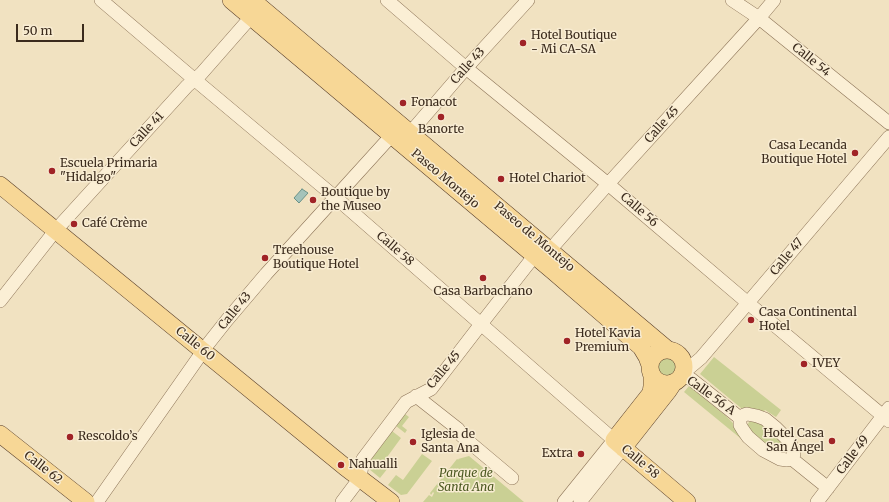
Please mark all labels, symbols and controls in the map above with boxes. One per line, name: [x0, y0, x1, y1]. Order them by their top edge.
scale bar: [18, 16, 86, 42]
text: 50 m: [23, 23, 52, 38]
place label: Hotel Boutique - Mi CA-SA: [531, 29, 617, 57]
marker: Hotel Boutique - Mi CA-SA: [518, 38, 528, 48]
street label: Calle 54: [789, 40, 833, 80]
street label: Calle 43: [448, 45, 488, 87]
place label: Fonacot: [411, 96, 457, 110]
marker: Fonacot: [398, 98, 408, 108]
street label: Calle 45: [642, 104, 682, 146]
street label: Calle 41: [127, 109, 167, 151]
marker: Banorte: [436, 112, 446, 122]
place label: Banorte: [418, 123, 464, 137]
place label: Casa Lecanda Boutique Hotel: [761, 139, 847, 167]
street label: Paseo Montejo: [408, 146, 482, 212]
marker: Casa Lecanda Boutique Hotel: [850, 148, 860, 158]
place label: Escuela Primaria "Hidalgo": [60, 157, 158, 185]
marker: Escuela Primaria "Hidalgo": [47, 166, 57, 176]
place label: Hotel Chariot: [509, 172, 586, 186]
marker: Hotel Chariot: [496, 174, 506, 184]
place label: Boutique by the Museo: [321, 186, 390, 214]
street label: Calle 56: [617, 190, 661, 230]
marker: Boutique by the Museo: [308, 195, 318, 205]
street label: Paseo de Montejo: [491, 199, 577, 275]
place label: Café Crème: [82, 217, 147, 231]
marker: Café Crème: [69, 219, 79, 229]
street label: Calle 58: [373, 229, 417, 269]
street label: Calle 47: [767, 236, 807, 278]
place label: Treehouse Boutique Hotel: [273, 244, 359, 272]
marker: Treehouse Boutique Hotel: [260, 253, 270, 263]
marker: Casa Barbachano: [478, 273, 488, 283]
place label: Casa Barbachano: [434, 285, 532, 299]
street label: Calle 43: [215, 289, 255, 333]
place label: Casa Continental Hotel: [759, 306, 857, 334]
marker: Casa Continental Hotel: [746, 315, 756, 325]
street label: Calle 60: [173, 324, 217, 364]
place label: Hotel Kavia Premium: [575, 327, 641, 355]
marker: Hotel Kavia Premium: [562, 336, 572, 346]
street label: Calle 45: [424, 348, 464, 392]
place label: IVEY: [812, 357, 840, 371]
marker: IVEY: [799, 359, 809, 369]
street label: Calle 56 A: [684, 374, 738, 418]
place label: Hotel Casa San Ángel: [763, 427, 824, 455]
place label: Iglesia de Santa Ana: [421, 428, 479, 456]
place label: Rescoldo’s: [78, 430, 138, 444]
marker: Rescoldo’s: [65, 432, 75, 442]
street label: Calle 49: [834, 433, 872, 477]
marker: Hotel Casa San Ángel: [827, 436, 837, 446]
marker: Iglesia de Santa Ana: [408, 437, 418, 447]
street label: Calle 58: [618, 442, 662, 482]
place label: Extra: [542, 447, 573, 461]
street label: Calle 62: [21, 449, 65, 487]
marker: Extra: [576, 449, 586, 459]
place label: Nahualli: [349, 458, 398, 472]
marker: Nahualli: [336, 460, 346, 470]
park label: Parque de Santa Ana: [438, 467, 494, 495]

